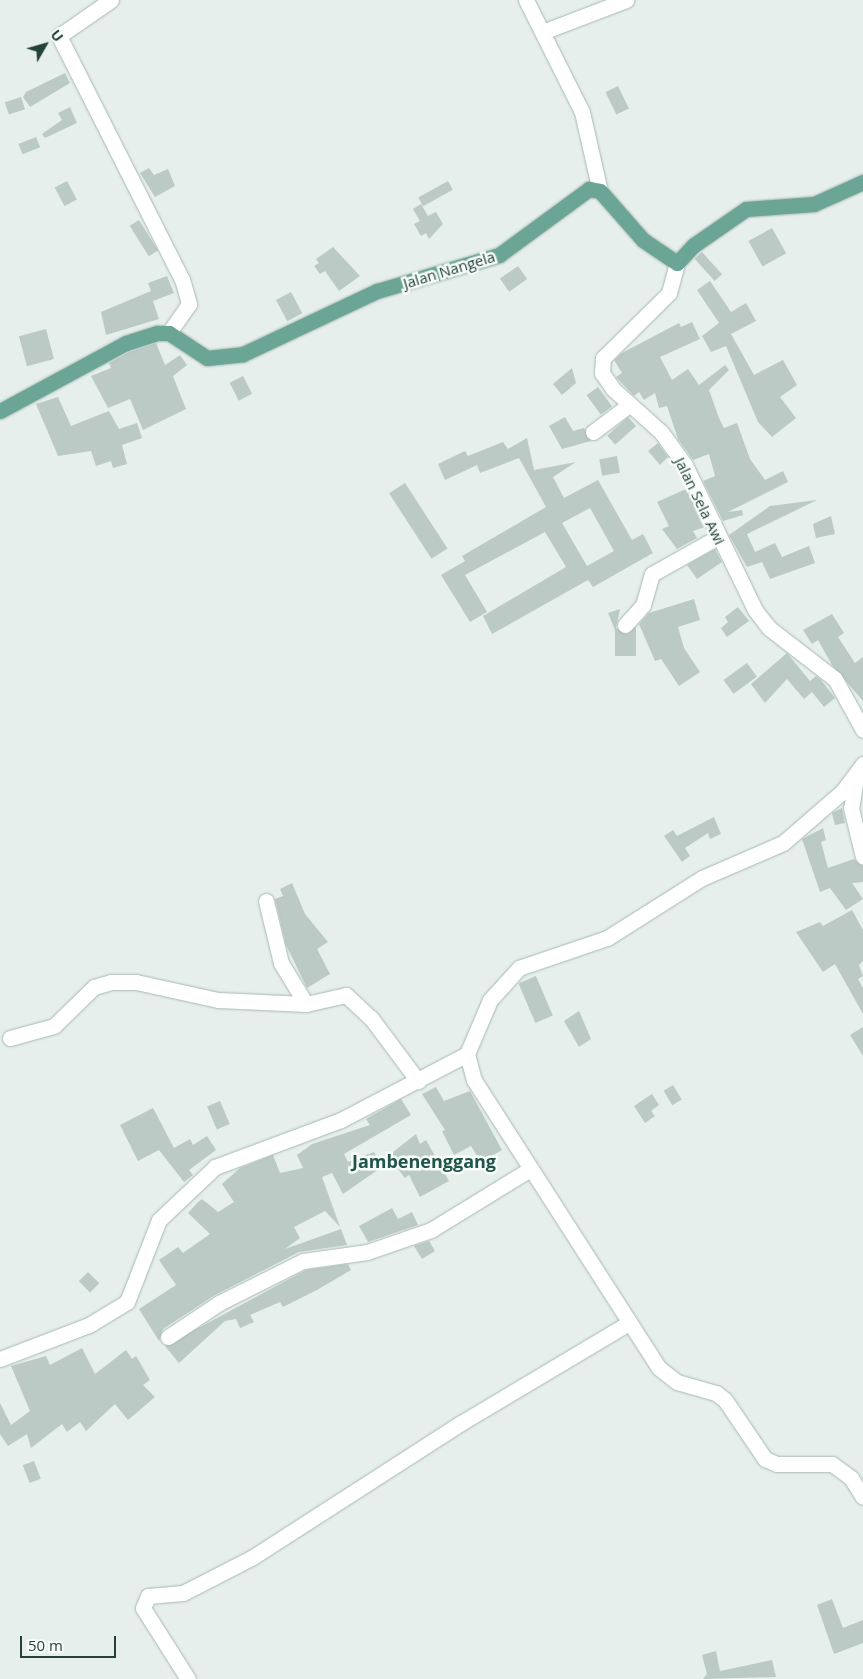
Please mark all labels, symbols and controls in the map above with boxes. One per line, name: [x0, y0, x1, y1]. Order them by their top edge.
north arrow: [20, 20, 70, 70]
text: U: [46, 25, 68, 45]
street label: Jalan Nangela: [401, 247, 497, 293]
street label: Jalan Sela Awi: [671, 454, 729, 548]
district label: Jambenenggang: [352, 1150, 496, 1172]
scale bar: [22, 1626, 119, 1658]
text: 50 m: [28, 1635, 63, 1655]

